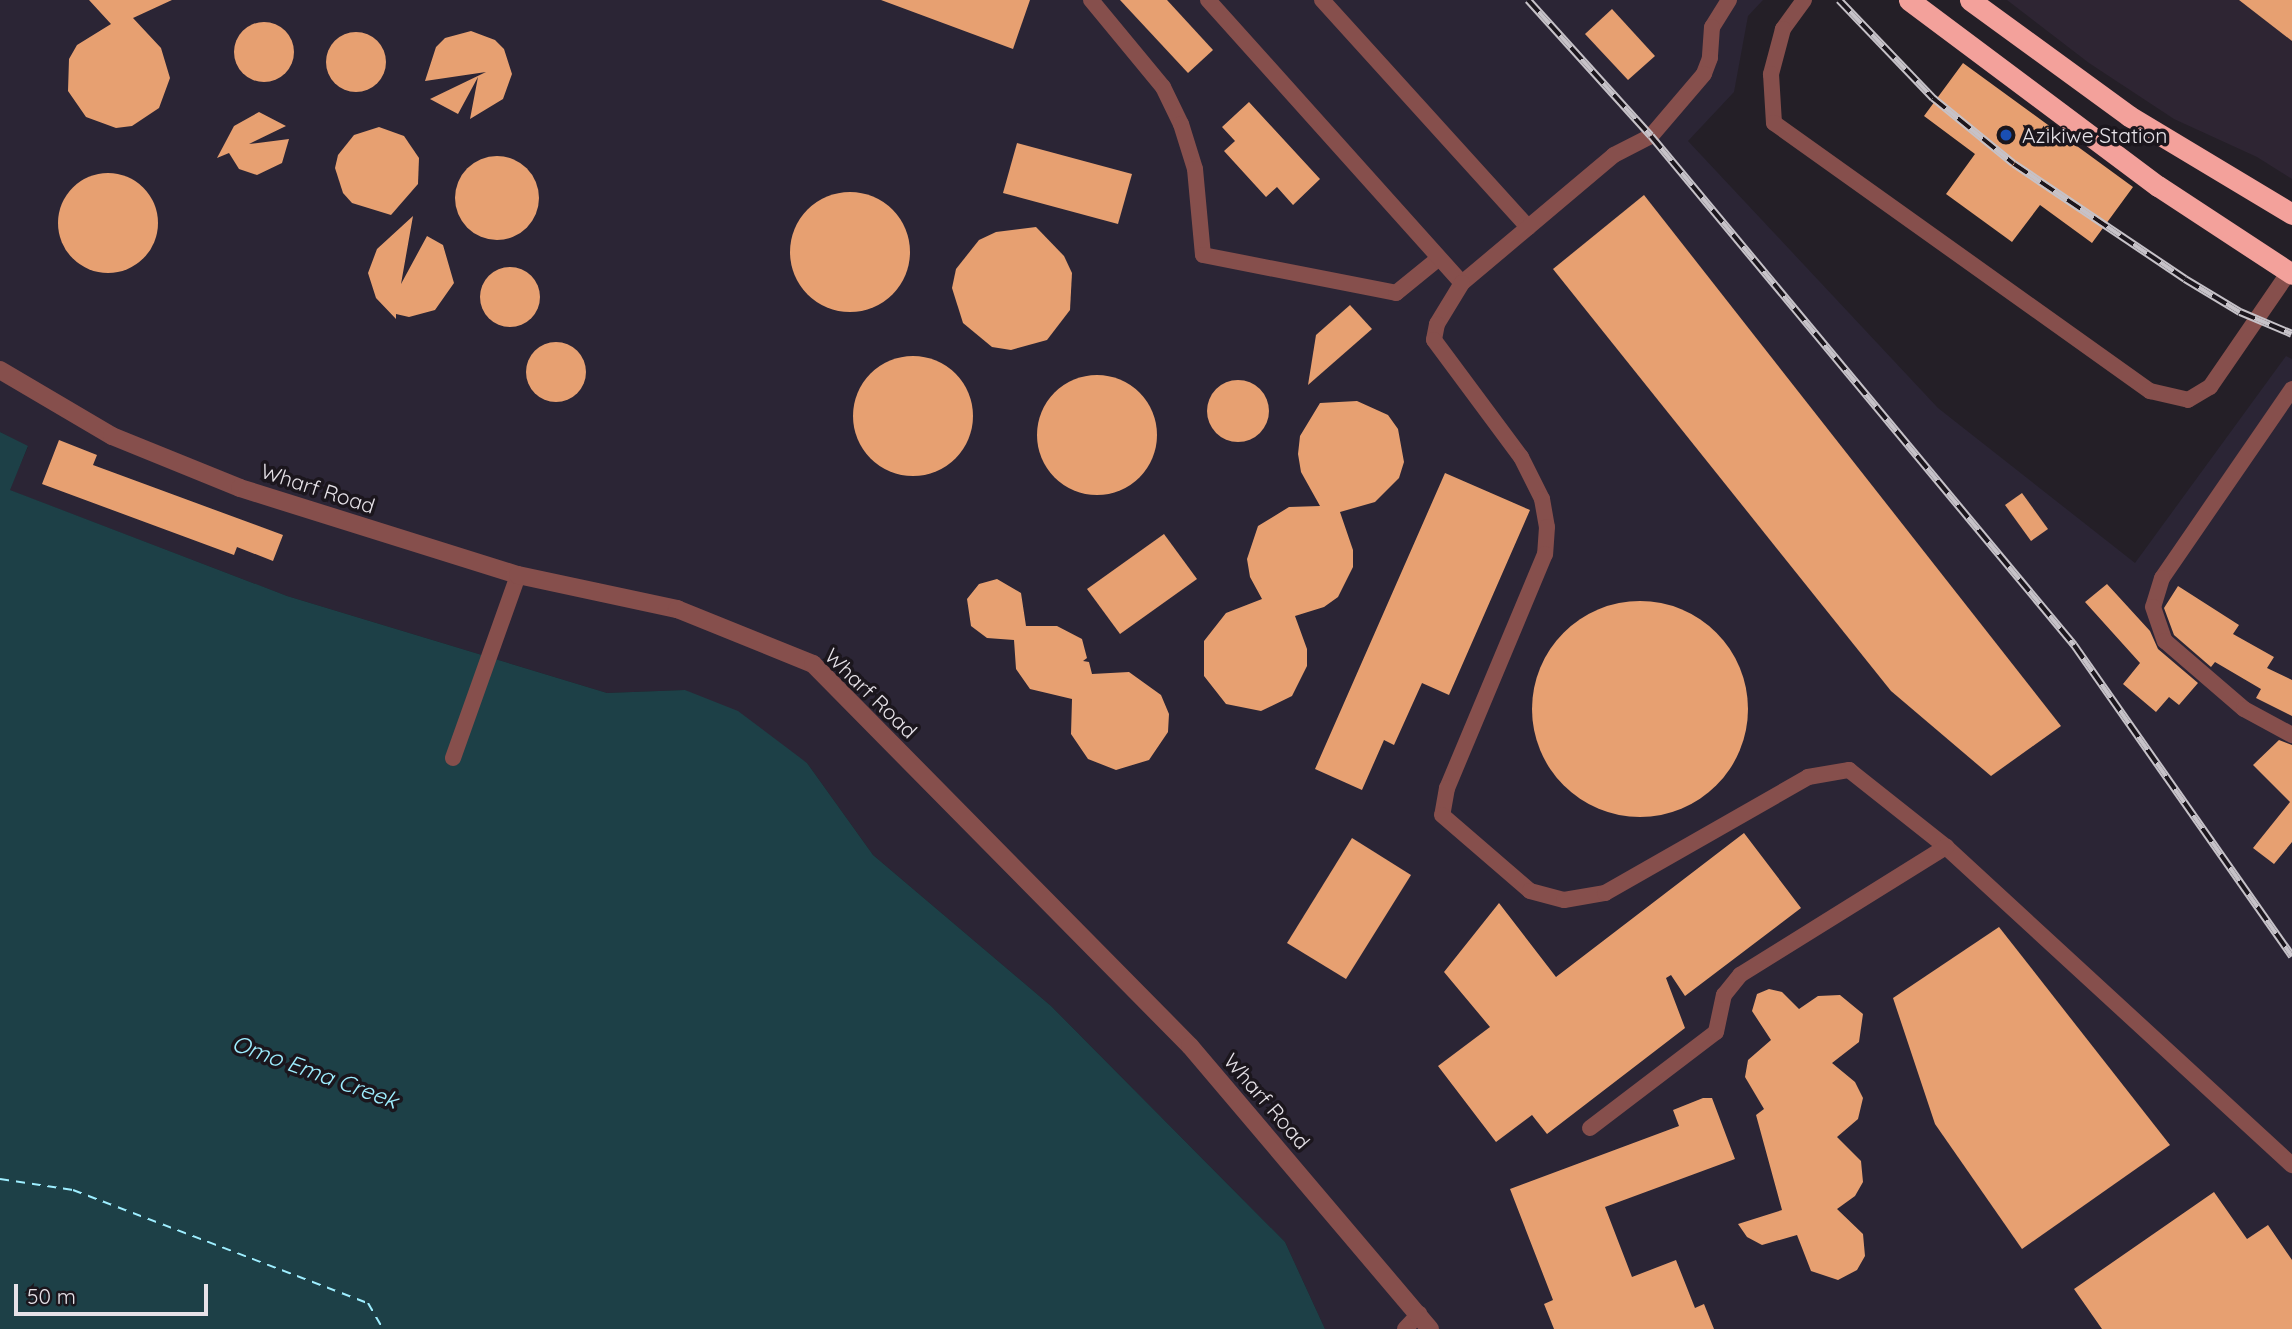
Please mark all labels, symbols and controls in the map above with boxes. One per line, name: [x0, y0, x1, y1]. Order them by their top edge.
place label: Azikiwe Station: [2022, 122, 2167, 148]
marker: Azikiwe Station: [1996, 125, 2016, 145]
street label: Wharf Road: [258, 458, 378, 518]
street label: Wharf Road: [820, 643, 922, 743]
water label: Omo Ema Creek: [228, 1029, 402, 1115]
street label: Wharf Road: [1219, 1048, 1315, 1154]
scale bar: [18, 1270, 212, 1314]
text: 50 m: [27, 1283, 76, 1309]

